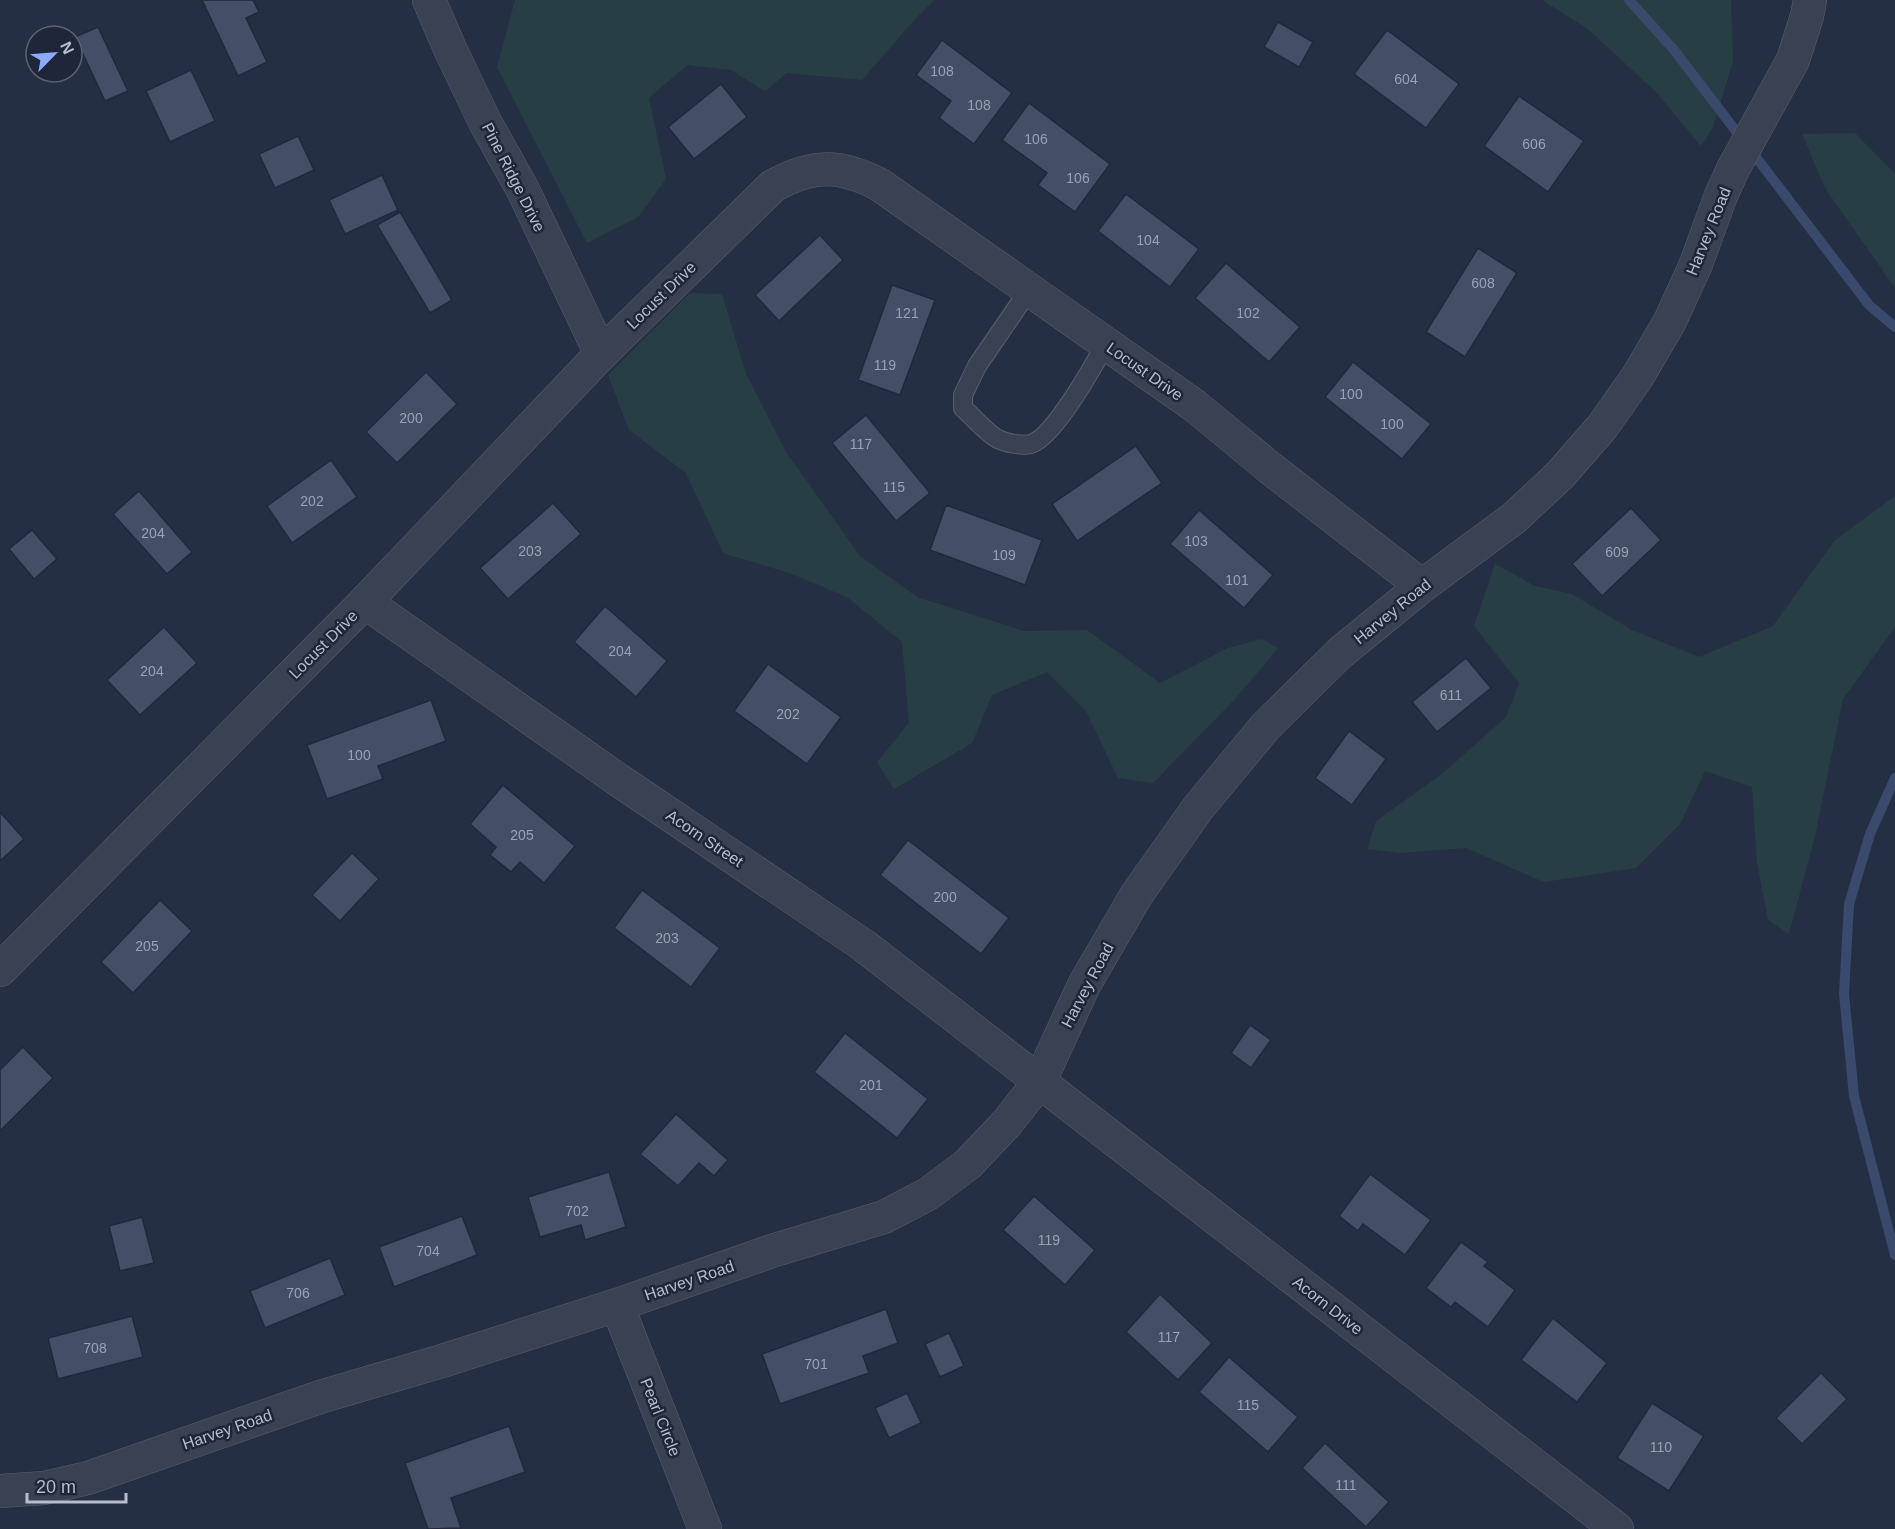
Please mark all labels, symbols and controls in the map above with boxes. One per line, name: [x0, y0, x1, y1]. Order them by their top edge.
north arrow: [24, 24, 84, 84]
text: N: [57, 39, 77, 57]
house number: 108: [930, 63, 954, 79]
house number: 604: [1394, 71, 1418, 87]
house number: 108: [967, 97, 991, 113]
street label: Pine Ridge Drive: [479, 120, 548, 235]
house number: 106: [1024, 131, 1048, 147]
house number: 606: [1522, 136, 1546, 152]
house number: 106: [1066, 170, 1090, 186]
street label: Harvey Road: [1683, 185, 1734, 278]
house number: 104: [1136, 232, 1160, 248]
street label: Locust Drive: [623, 258, 699, 332]
house number: 608: [1471, 275, 1495, 291]
house number: 121: [895, 305, 919, 321]
house number: 102: [1236, 305, 1260, 321]
street label: Locust Drive: [1103, 339, 1186, 404]
house number: 119: [874, 357, 896, 373]
house number: 100: [1339, 386, 1363, 402]
house number: 200: [399, 410, 423, 426]
house number: 100: [1380, 416, 1404, 432]
house number: 117: [850, 436, 872, 452]
house number: 115: [883, 479, 905, 495]
house number: 202: [300, 493, 324, 509]
house number: 204: [141, 525, 165, 541]
house number: 103: [1184, 533, 1208, 549]
house number: 203: [518, 543, 542, 559]
house number: 609: [1605, 544, 1629, 560]
house number: 109: [992, 547, 1016, 563]
house number: 101: [1225, 572, 1249, 588]
street label: Harvey Road: [1351, 575, 1434, 647]
street label: Locust Drive: [286, 607, 361, 682]
house number: 204: [608, 643, 632, 659]
house number: 204: [140, 663, 164, 679]
house number: 611: [1440, 687, 1462, 703]
house number: 202: [776, 706, 800, 722]
house number: 100: [347, 747, 371, 763]
street label: Acorn Street: [663, 807, 747, 871]
house number: 205: [510, 827, 534, 843]
house number: 200: [933, 889, 957, 905]
house number: 203: [655, 930, 679, 946]
house number: 205: [135, 938, 159, 954]
street label: Harvey Road: [1058, 940, 1117, 1030]
house number: 201: [859, 1077, 883, 1093]
house number: 702: [565, 1203, 589, 1219]
house number: 119: [1038, 1232, 1060, 1248]
house number: 704: [416, 1243, 440, 1259]
street label: Harvey Road: [642, 1257, 736, 1304]
street label: Acorn Drive: [1290, 1273, 1366, 1338]
house number: 706: [286, 1285, 310, 1301]
house number: 117: [1158, 1329, 1180, 1345]
house number: 708: [83, 1340, 107, 1356]
house number: 701: [804, 1356, 828, 1372]
street label: Pearl Circle: [637, 1376, 684, 1459]
house number: 115: [1237, 1397, 1259, 1413]
street label: Harvey Road: [180, 1406, 274, 1453]
house number: 110: [1650, 1439, 1672, 1455]
scale bar: [27, 1466, 126, 1504]
text: 20 m: [36, 1477, 76, 1497]
house number: 111: [1335, 1477, 1357, 1493]

